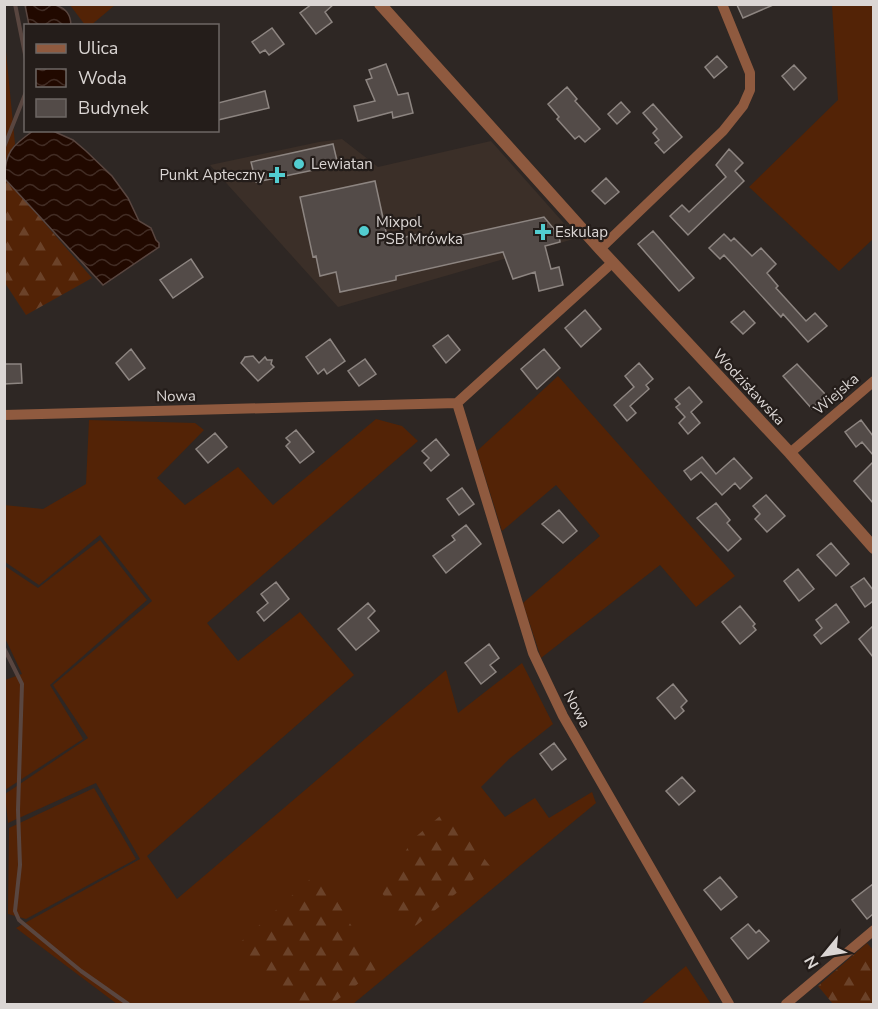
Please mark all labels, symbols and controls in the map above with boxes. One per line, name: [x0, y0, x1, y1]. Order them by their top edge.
legend: [24, 24, 219, 132]
text: Ulica: [78, 36, 118, 60]
text: Woda: [78, 66, 127, 90]
text: Budynek: [78, 96, 150, 120]
place label: Lewiatan: [311, 154, 373, 174]
marker: Lewiatan: [292, 157, 306, 171]
place label: Punkt Apteczny: [159, 165, 265, 185]
marker: Punkt Apteczny: [270, 168, 284, 182]
place label: Mixpol PSB Mrówka: [376, 212, 463, 249]
place label: Eskulap: [555, 222, 608, 242]
marker: Mixpol PSB Mrówka: [357, 224, 371, 238]
marker: Eskulap: [536, 225, 550, 239]
street label: Wodzisławska: [708, 344, 790, 430]
street label: Wiejska: [809, 369, 863, 419]
street label: Nowa: [156, 386, 196, 406]
street label: Nowa: [559, 687, 595, 731]
north arrow: [794, 925, 854, 985]
text: N: [799, 951, 824, 973]

